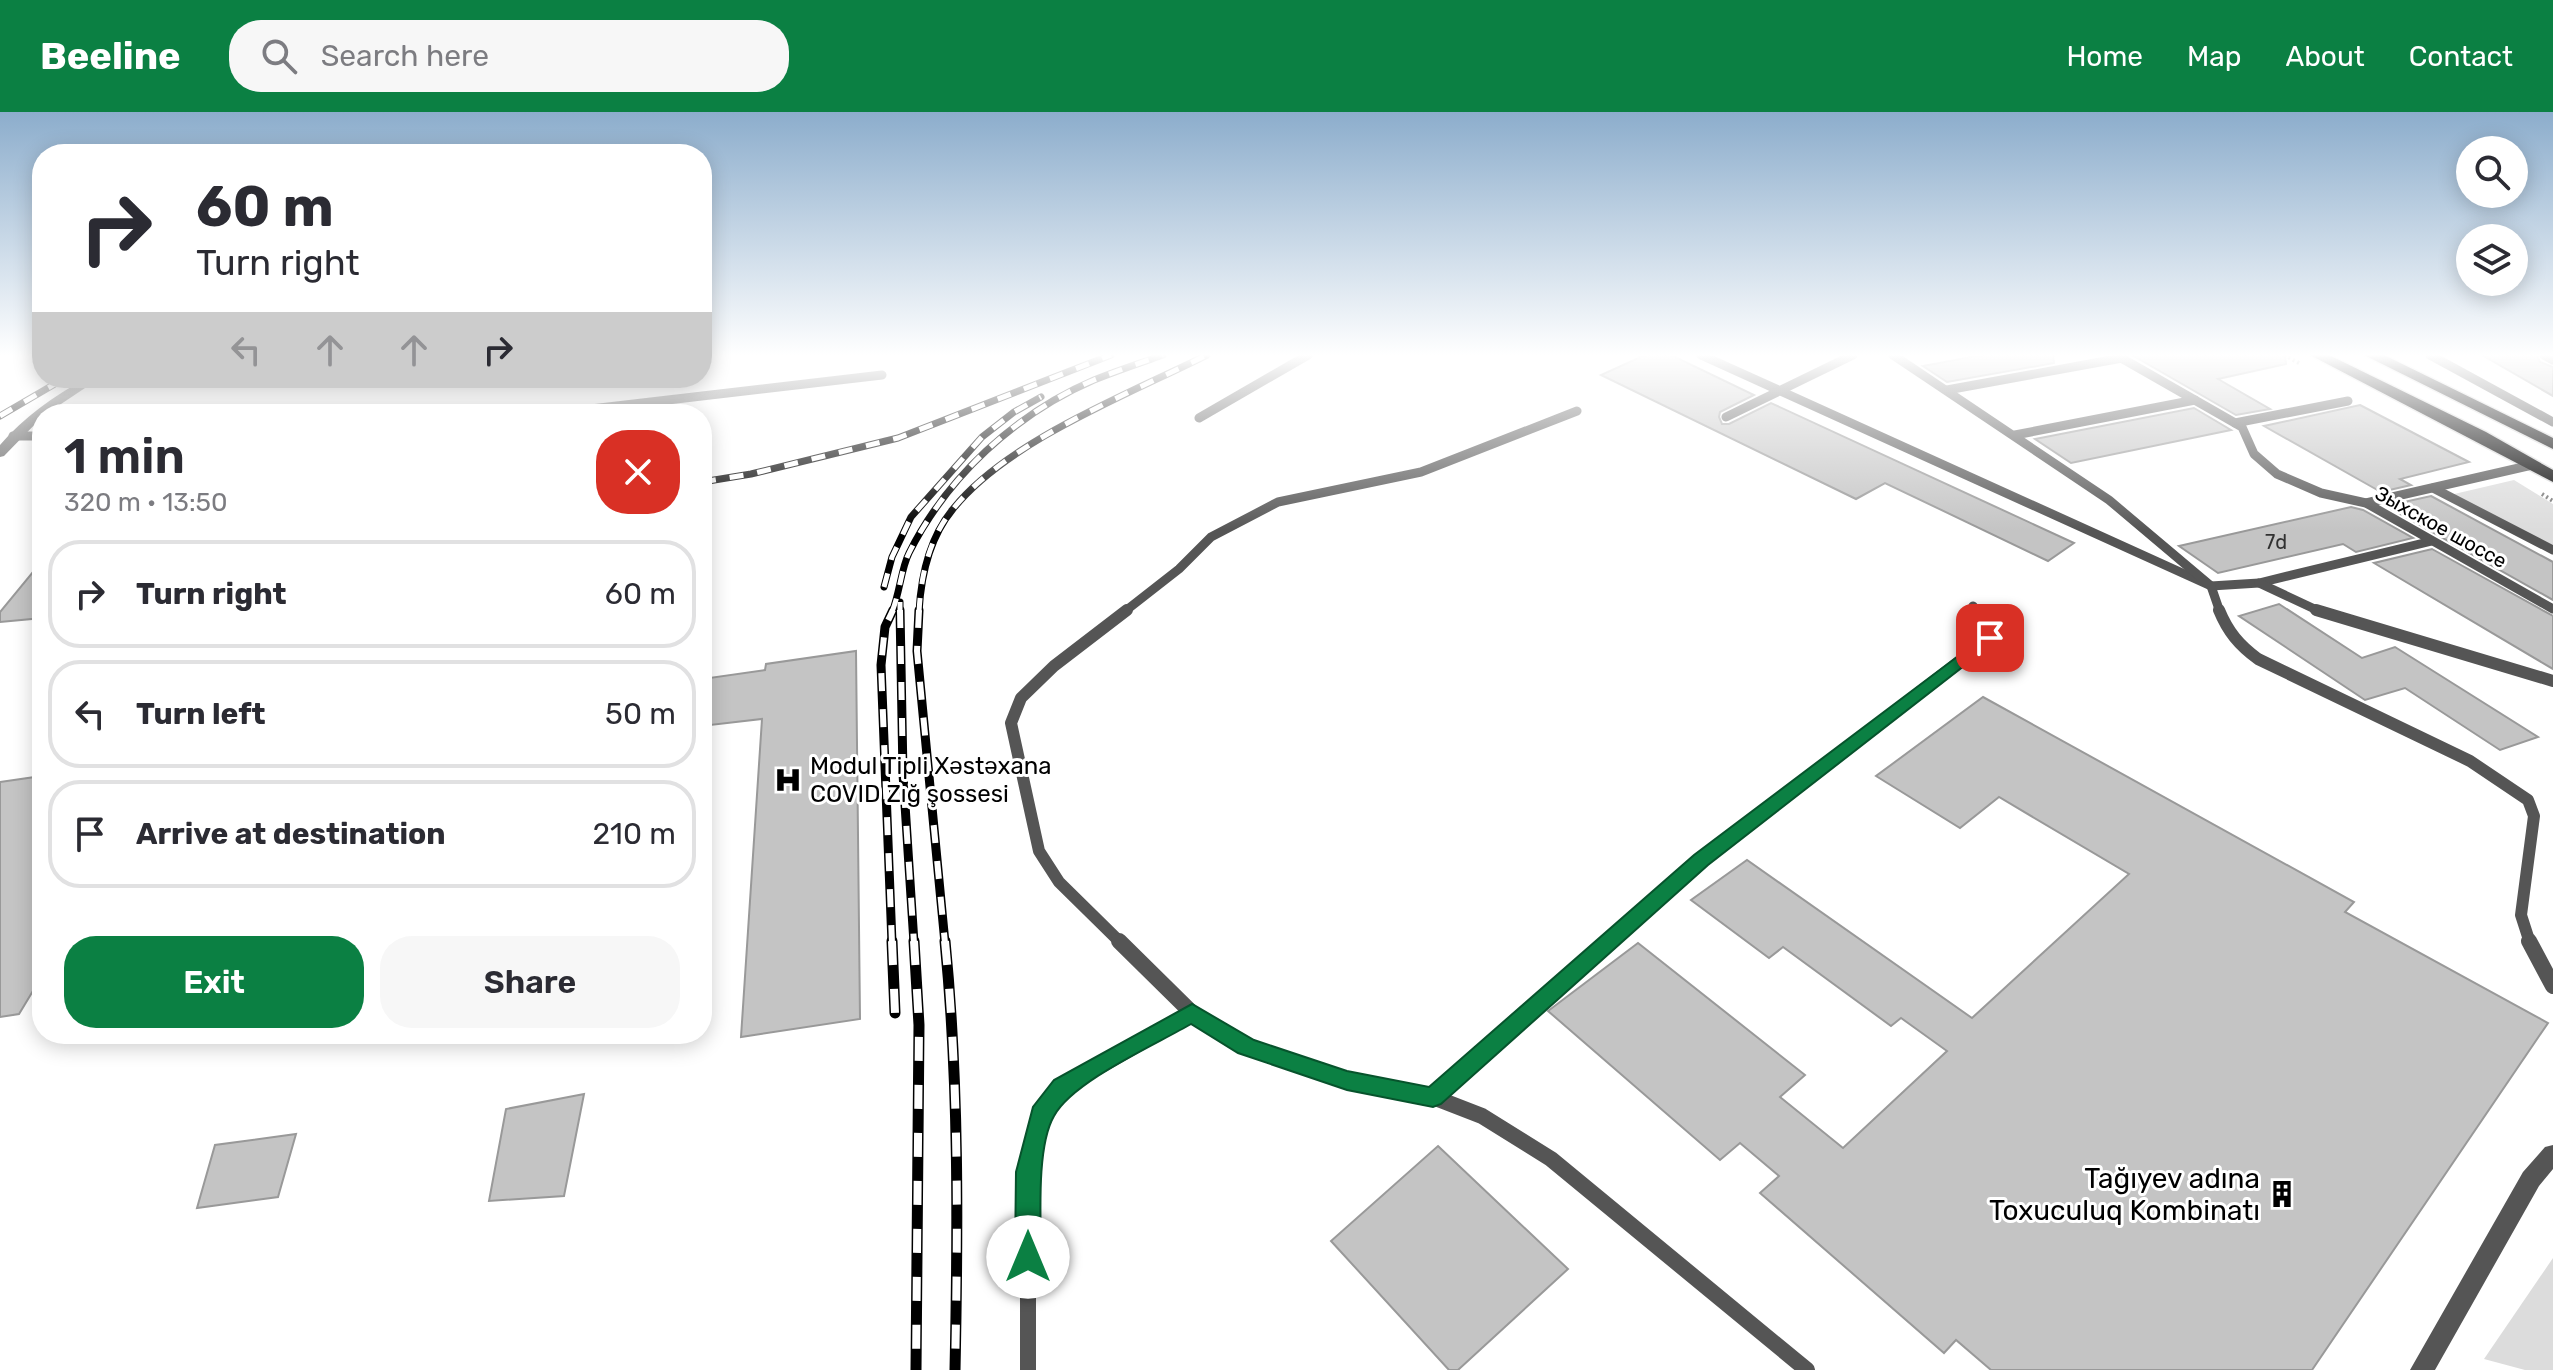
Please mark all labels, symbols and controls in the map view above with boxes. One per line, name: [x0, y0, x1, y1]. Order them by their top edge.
search box: [229, 20, 789, 92]
text: Beeline: [40, 33, 181, 79]
icon: search: [257, 34, 301, 78]
text: Search here: [321, 38, 489, 74]
text: Home: [2066, 40, 2143, 73]
text: Map: [2187, 40, 2241, 73]
text: About: [2285, 40, 2365, 73]
text: Contact: [2409, 40, 2513, 73]
map controls: [2456, 136, 2528, 296]
button: search: [2456, 136, 2528, 208]
text: 60 m: [196, 174, 334, 240]
icon: right: [64, 176, 168, 280]
button: layers: [2456, 224, 2528, 296]
text: Turn right: [196, 241, 360, 284]
icon: left: [224, 328, 268, 372]
icon: ahead: [308, 328, 352, 372]
icon: ahead: [392, 328, 436, 372]
icon: right: [476, 328, 520, 372]
text: 1 min: [64, 428, 185, 485]
button: close: [596, 430, 680, 514]
street label: Зыхское шоссе: [2371, 481, 2511, 573]
text: 320 m · 13:50: [64, 487, 228, 518]
house number: 7d: [2265, 530, 2287, 554]
icon: right: [68, 572, 112, 616]
text: Turn right: [136, 576, 287, 612]
text: 60 m: [605, 576, 676, 612]
pin: [1956, 604, 2024, 672]
icon: arrive: [1968, 616, 2012, 660]
icon: left: [68, 692, 112, 736]
text: Turn left: [136, 696, 266, 732]
text: 50 m: [605, 696, 676, 732]
place label: Modul Tipli Xəstəxana COVID Zığ şossesi: [810, 752, 1051, 808]
hospital icon: Modul Tipli Xəstəxana COVID Zığ şossesi: [773, 765, 803, 795]
icon: arrive: [68, 812, 112, 856]
text: Arrive at destination: [136, 816, 446, 852]
text: 210 m: [592, 816, 676, 852]
button: Exit: [64, 936, 364, 1028]
button: Share: [380, 936, 680, 1028]
place label: Tağıyev adına Toxuculuq Kombinatı: [1989, 1162, 2260, 1227]
building icon: Tağıyev adına Toxuculuq Kombinatı: [2267, 1179, 2297, 1209]
position arrow: [986, 1215, 1070, 1299]

